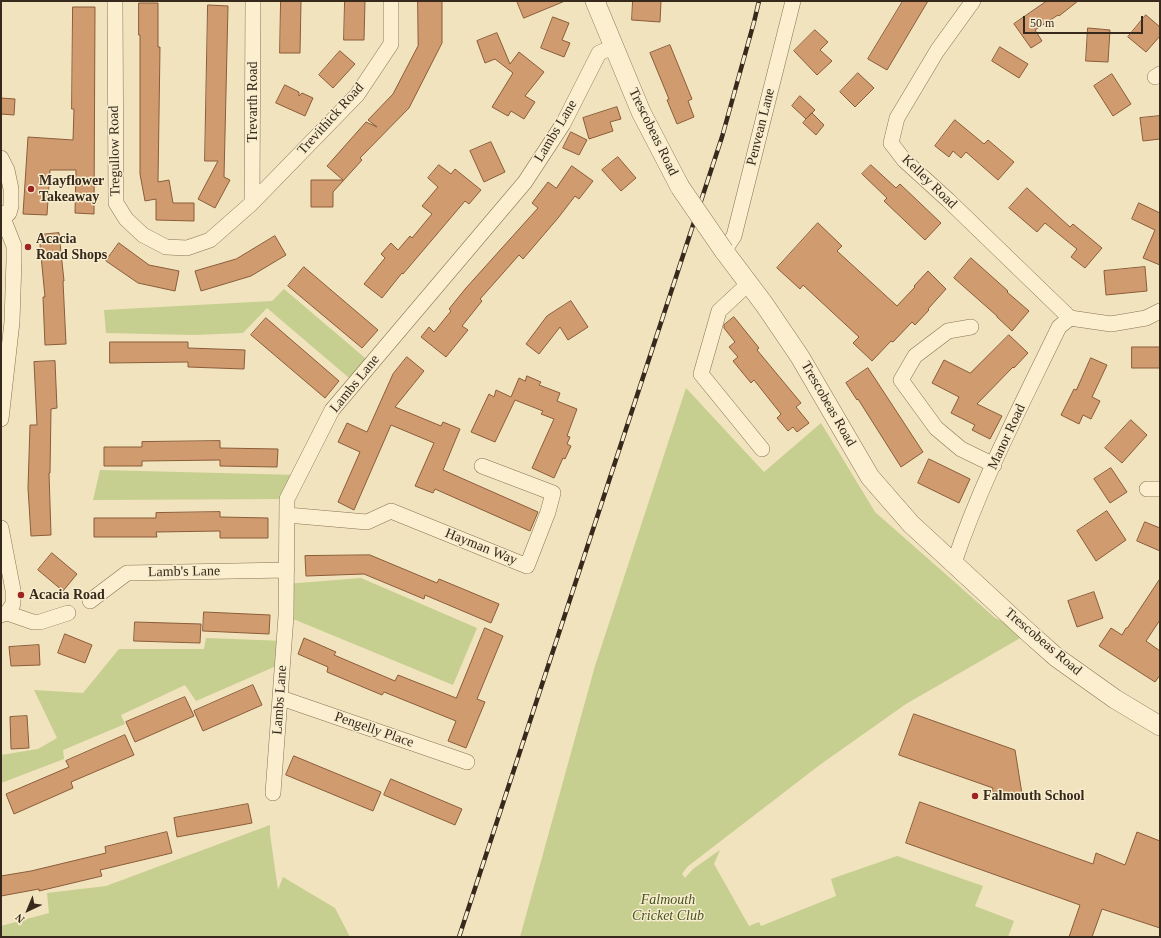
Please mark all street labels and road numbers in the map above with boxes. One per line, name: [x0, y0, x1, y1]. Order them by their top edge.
street label: Trevarth Road: [245, 62, 261, 142]
street label: Trevithick Road: [294, 80, 368, 158]
street label: Trescobeas Road: [625, 85, 681, 179]
street label: Penvean Lane: [743, 87, 779, 167]
street label: Lambs Lane: [531, 97, 581, 165]
street label: Tregullow Road: [106, 105, 124, 197]
street label: Kelley Road: [898, 152, 960, 212]
street label: Lambs Lane: [327, 352, 383, 416]
street label: Trescobeas Road: [797, 358, 859, 450]
street label: Manor Road: [985, 402, 1029, 472]
street label: Hayman Way: [443, 525, 519, 569]
street label: Lamb's Lane: [148, 563, 220, 581]
street label: Trescobeas Road: [1001, 605, 1085, 679]
street label: Lambs Lane: [269, 665, 291, 735]
street label: Pengelly Place: [332, 709, 416, 751]

